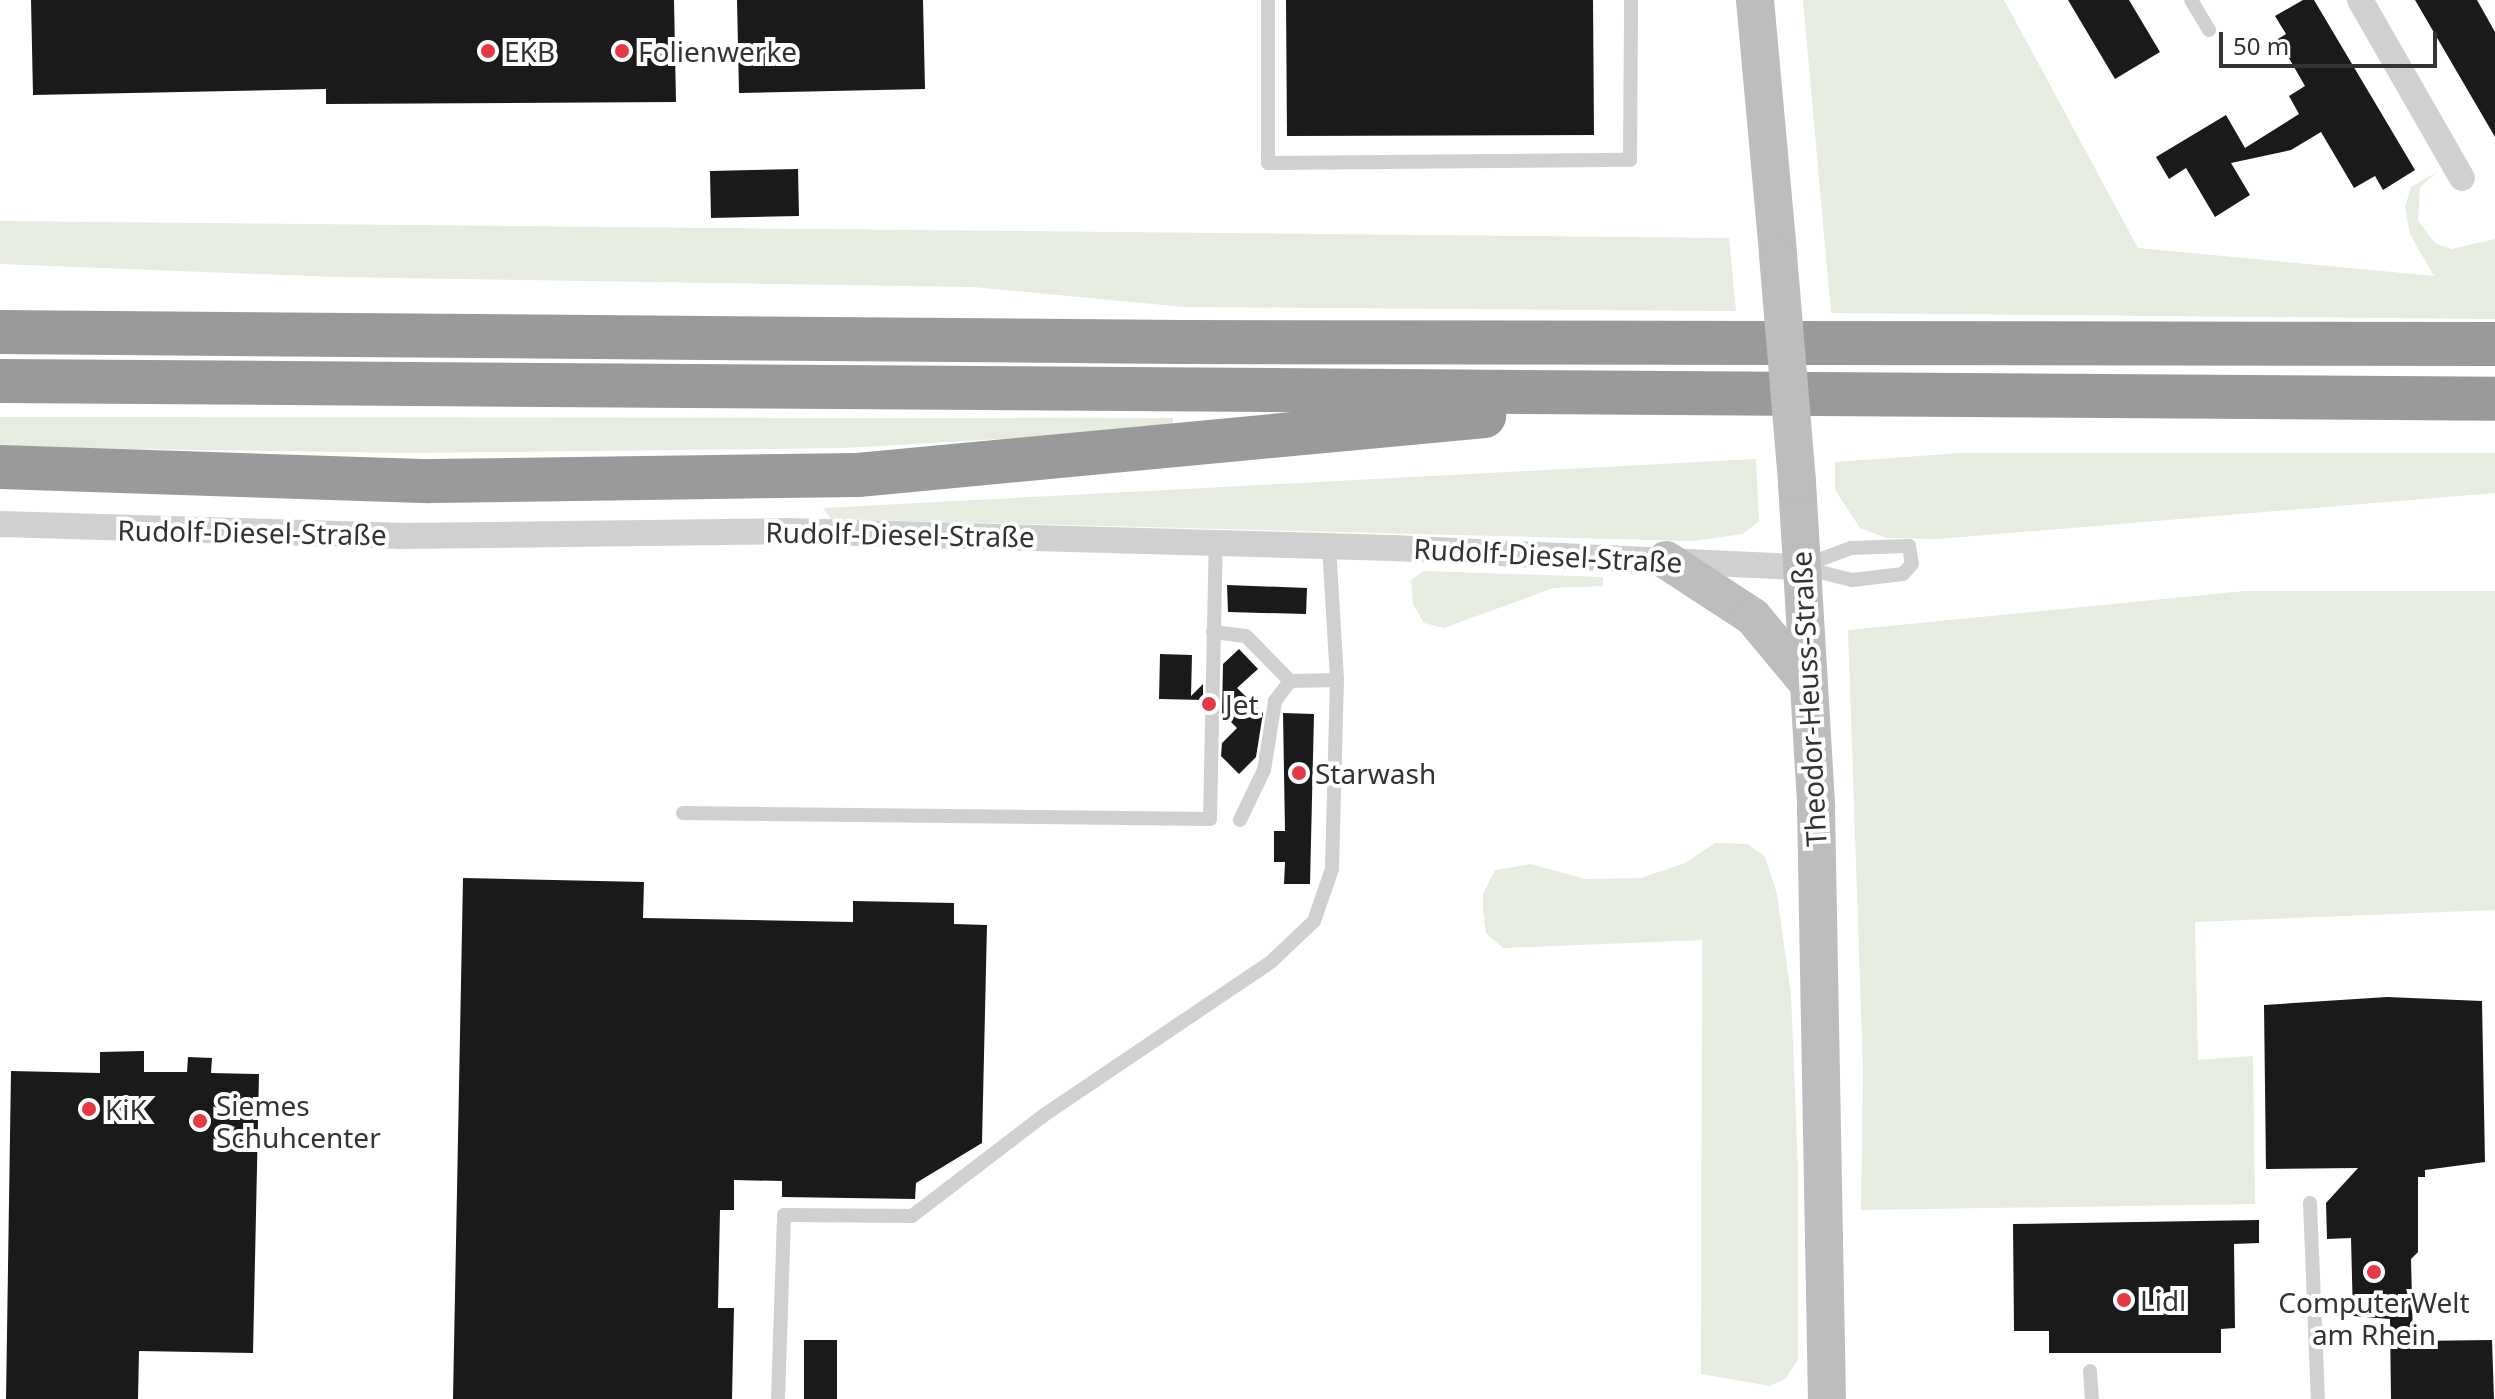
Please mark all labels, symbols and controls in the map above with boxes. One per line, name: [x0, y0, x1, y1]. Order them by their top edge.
scale bar: [2223, 16, 2441, 66]
text: 50 m: [2233, 29, 2289, 62]
place label: EKB: [504, 34, 555, 68]
place label: Folienwerke: [638, 34, 797, 68]
marker: EKB: [479, 42, 497, 60]
marker: Folienwerke: [613, 42, 631, 60]
street label: Rudolf-Diesel-Straße: [117, 513, 387, 551]
street label: Rudolf-Diesel-Straße: [765, 515, 1035, 553]
street label: Rudolf-Diesel-Straße: [1413, 531, 1683, 579]
street label: Theodor-Heuss-Straße: [1783, 550, 1833, 848]
place label: Jet: [1225, 687, 1259, 721]
marker: Jet: [1200, 695, 1218, 713]
place label: Starwash: [1315, 756, 1436, 790]
marker: Starwash: [1290, 764, 1308, 782]
place label: Siemes Schuhcenter: [216, 1088, 381, 1154]
place label: KiK: [105, 1092, 147, 1126]
marker: KiK: [80, 1100, 98, 1118]
marker: Siemes Schuhcenter: [191, 1112, 209, 1130]
marker: ComputerWelt am Rhein: [2365, 1263, 2383, 1281]
place label: Lidl: [2140, 1283, 2186, 1317]
place label: ComputerWelt am Rhein: [2278, 1285, 2470, 1351]
marker: Lidl: [2115, 1291, 2133, 1309]

